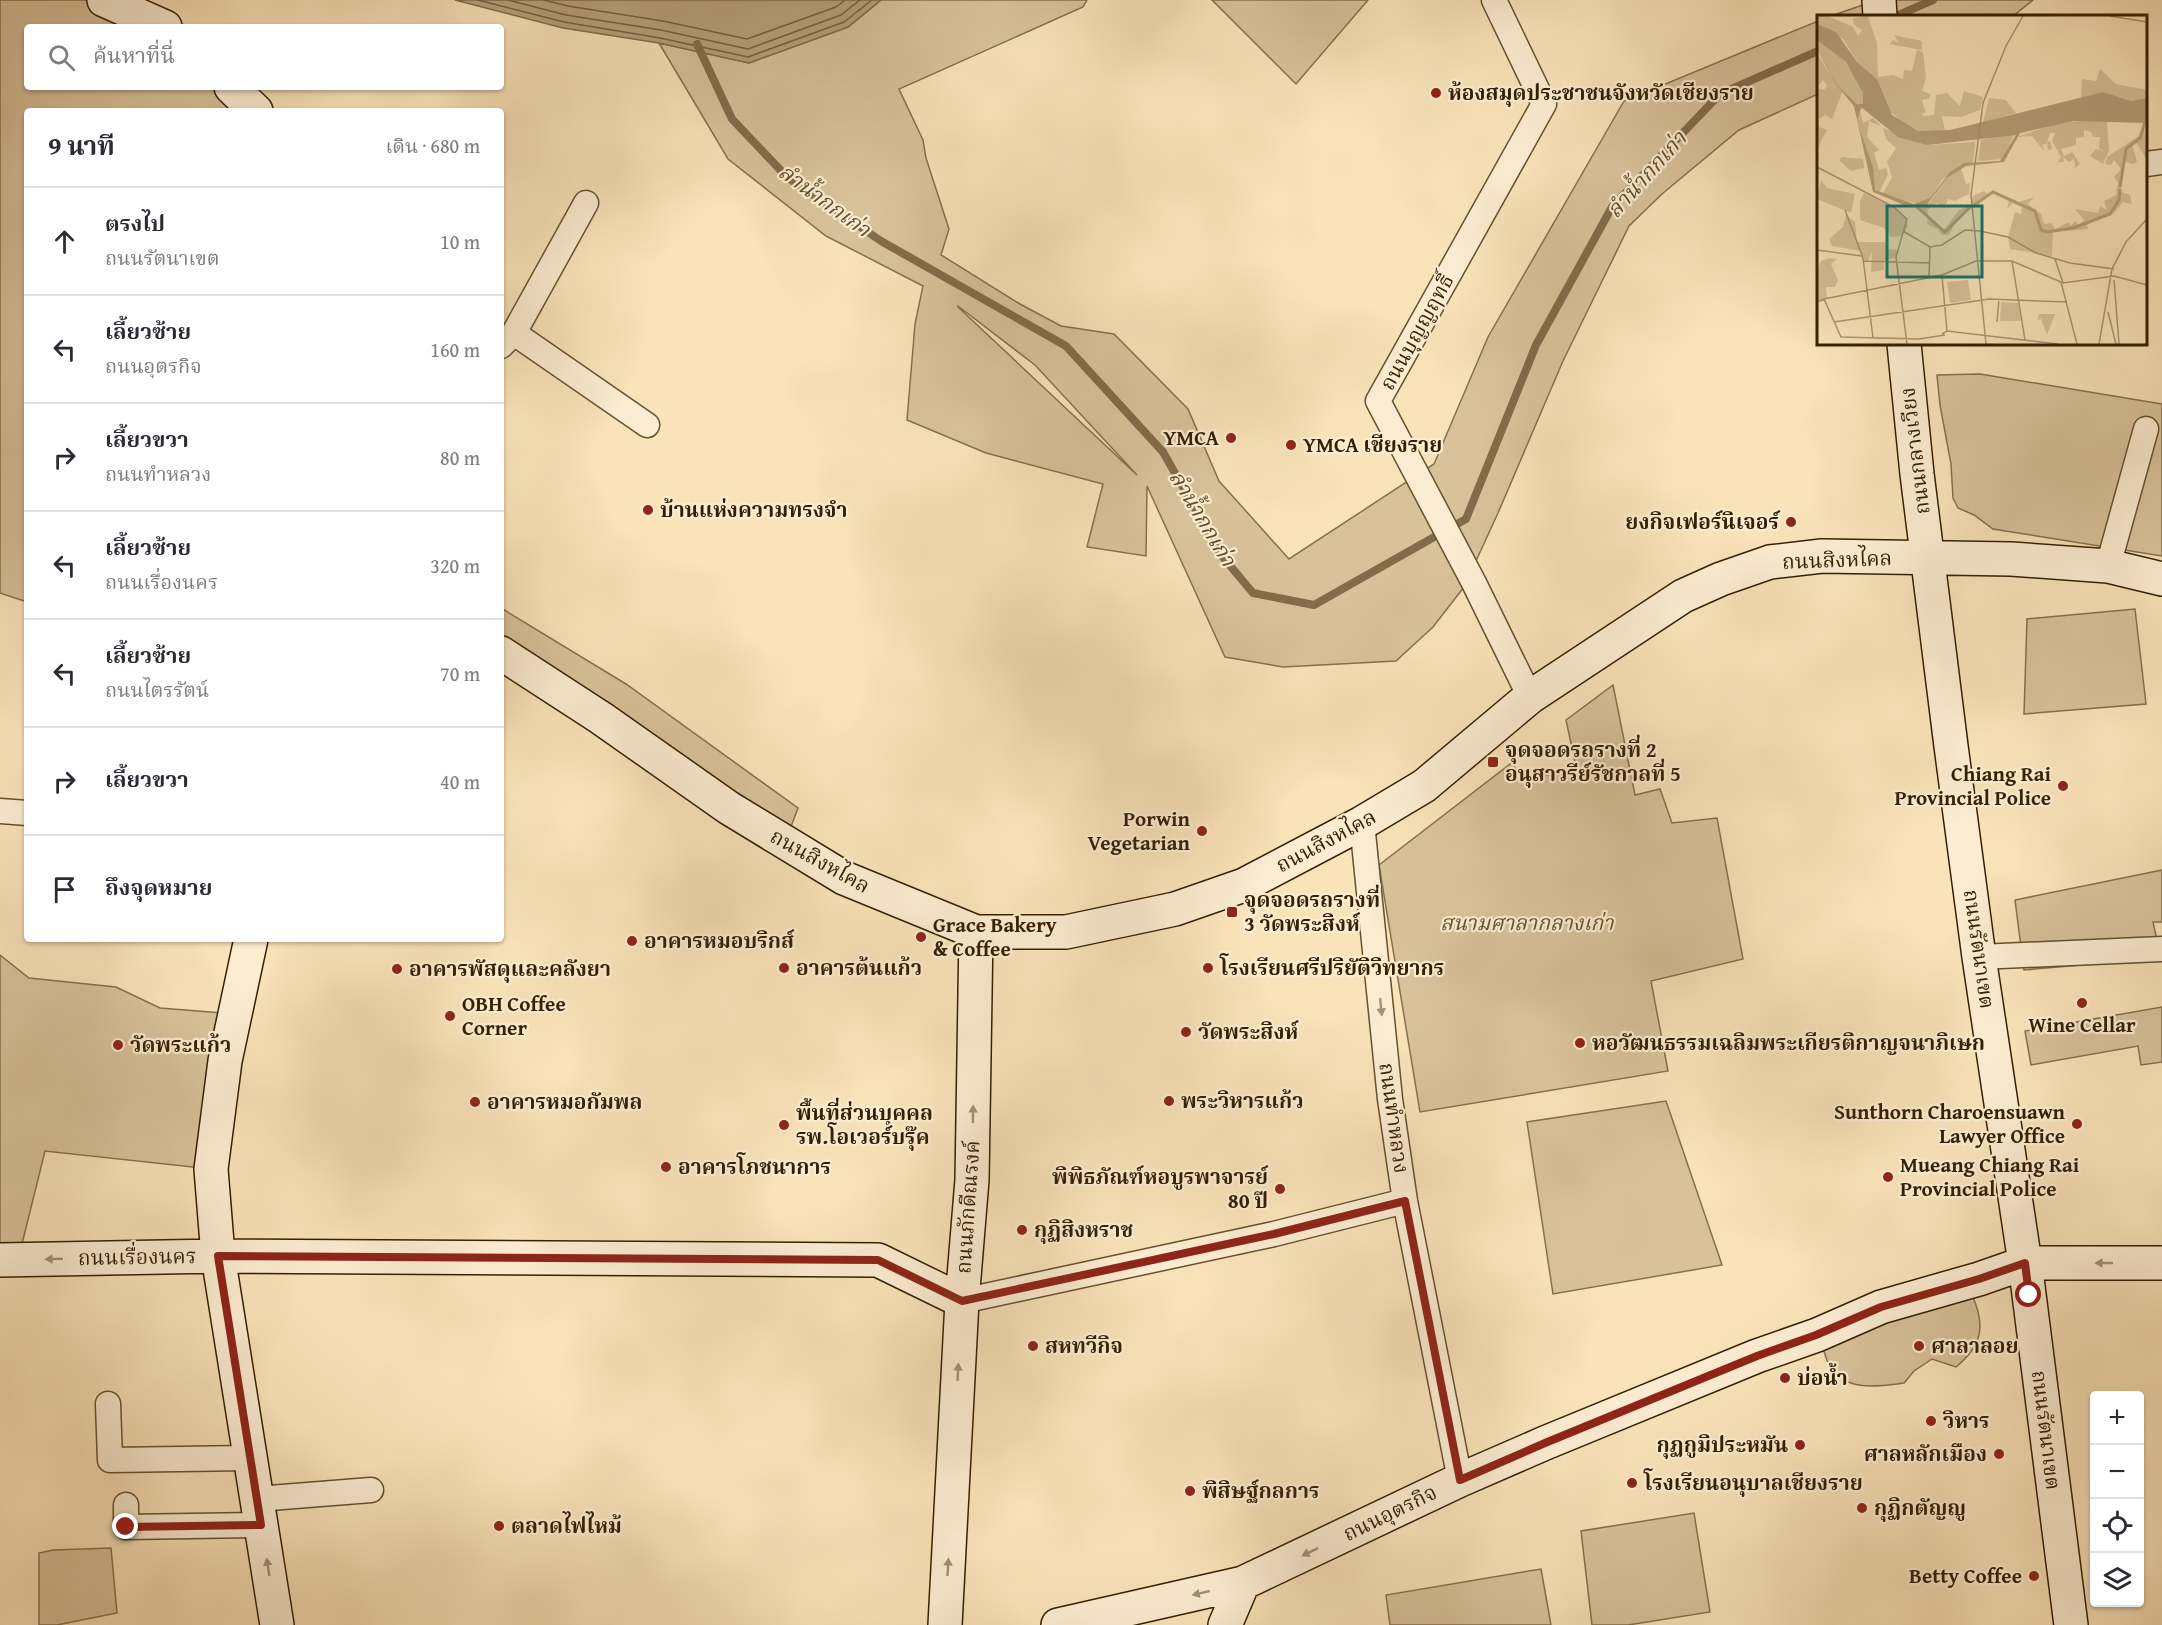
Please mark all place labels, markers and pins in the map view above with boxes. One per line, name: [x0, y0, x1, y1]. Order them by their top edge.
place label: ห้องสมุดประชาชนจังหวัดเชียงราย: [1448, 77, 1754, 108]
marker: ห้องสมุดประชาชนจังหวัดเชียงราย: [1429, 86, 1443, 100]
place label: YMCA: [1163, 422, 1220, 453]
place label: YMCA เชียงราย: [1303, 429, 1442, 460]
marker: YMCA: [1224, 431, 1238, 445]
marker: YMCA เชียงราย: [1284, 438, 1298, 452]
place label: บ้านแห่งความทรงจำ: [660, 494, 847, 525]
marker: บ้านแห่งความทรงจำ: [641, 503, 655, 517]
place label: ยงกิจเฟอร์นิเจอร์: [1625, 506, 1781, 537]
marker: ยงกิจเฟอร์นิเจอร์: [1784, 515, 1798, 529]
place label: จุดจอดรถรางที่ 2 อนุสาวรีย์รัชกาลที่ 5: [1505, 734, 1681, 789]
marker: จุดจอดรถรางที่ 2 อนุสาวรีย์รัชกาลที่ 5: [1486, 755, 1500, 769]
place label: Chiang Rai Provincial Police: [1894, 758, 2051, 813]
marker: Chiang Rai Provincial Police: [2056, 779, 2070, 793]
place label: Porwin Vegetarian: [1087, 803, 1191, 858]
marker: Porwin Vegetarian: [1195, 824, 1209, 838]
place label: จุดจอดรถรางที่ 3 วัดพระสิงห์: [1244, 884, 1380, 939]
marker: จุดจอดรถรางที่ 3 วัดพระสิงห์: [1225, 905, 1239, 919]
place label: Grace Bakery & Coffee: [933, 909, 1057, 964]
place label: อาคารหมอบริกส์: [644, 925, 795, 956]
marker: Grace Bakery & Coffee: [914, 930, 928, 944]
marker: อาคารหมอบริกส์: [625, 934, 639, 948]
place label: อาคารต้นแก้ว: [796, 952, 922, 983]
place label: โรงเรียนศรีปริยัติวิทยากร: [1219, 952, 1444, 983]
place label: อาคารพัสดุและคลังยา: [409, 953, 611, 984]
marker: อาคารต้นแก้ว: [777, 961, 791, 975]
marker: โรงเรียนศรีปริยัติวิทยากร: [1201, 961, 1215, 975]
marker: อาคารพัสดุและคลังยา: [390, 962, 404, 976]
place label: OBH Coffee Corner: [462, 988, 566, 1043]
marker: Wine Cellar: [2075, 996, 2089, 1010]
marker: OBH Coffee Corner: [443, 1009, 457, 1023]
place label: Wine Cellar: [2028, 1009, 2136, 1040]
place label: วัดพระสิงห์: [1198, 1016, 1299, 1047]
marker: วัดพระสิงห์: [1179, 1025, 1193, 1039]
place label: หอวัฒนธรรมเฉลิมพระเกียรติกาญจนาภิเษก: [1592, 1027, 1985, 1058]
place label: วัดพระแก้ว: [130, 1029, 231, 1060]
marker: หอวัฒนธรรมเฉลิมพระเกียรติกาญจนาภิเษก: [1573, 1036, 1587, 1050]
marker: วัดพระแก้ว: [111, 1038, 125, 1052]
place label: พระวิหารแก้ว: [1181, 1085, 1304, 1116]
place label: อาคารหมอกัมพล: [487, 1086, 642, 1117]
marker: พระวิหารแก้ว: [1162, 1094, 1176, 1108]
marker: อาคารหมอกัมพล: [468, 1095, 482, 1109]
place label: Sunthorn Charoensuawn Lawyer Office: [1834, 1096, 2066, 1151]
place label: พื้นที่ส่วนบุคคล รพ.โอเวอร์บรุ๊ค: [796, 1097, 933, 1152]
marker: Sunthorn Charoensuawn Lawyer Office: [2070, 1117, 2084, 1131]
marker: พื้นที่ส่วนบุคคล รพ.โอเวอร์บรุ๊ค: [777, 1118, 791, 1132]
place label: Mueang Chiang Rai Provincial Police: [1900, 1149, 2080, 1204]
place label: อาคารโภชนาการ: [678, 1151, 831, 1182]
marker: อาคารโภชนาการ: [659, 1160, 673, 1174]
place label: พิพิธภัณฑ์หอบูรพาจารย์ 80 ปี: [1052, 1161, 1269, 1216]
marker: Mueang Chiang Rai Provincial Police: [1881, 1170, 1895, 1184]
marker: พิพิธภัณฑ์หอบูรพาจารย์ 80 ปี: [1273, 1182, 1287, 1196]
place label: กุฏิสิงหราช: [1034, 1214, 1134, 1245]
marker: กุฏิสิงหราช: [1015, 1223, 1029, 1237]
place label: สหทวีกิจ: [1045, 1330, 1123, 1361]
place label: ศาลาลอย: [1931, 1330, 2019, 1361]
marker: สหทวีกิจ: [1026, 1339, 1040, 1353]
marker: ศาลาลอย: [1912, 1339, 1926, 1353]
place label: บ่อน้ำ: [1797, 1362, 1848, 1393]
marker: บ่อน้ำ: [1778, 1371, 1792, 1385]
place label: วิหาร: [1943, 1405, 1990, 1436]
marker: วิหาร: [1924, 1414, 1938, 1428]
place label: กุฏกูมิประหมัน: [1657, 1429, 1788, 1460]
marker: กุฏกูมิประหมัน: [1793, 1438, 1807, 1452]
place label: ศาลหลักเมือง: [1864, 1438, 1987, 1469]
marker: ศาลหลักเมือง: [1992, 1447, 2006, 1461]
place label: โรงเรียนอนุบาลเชียงราย: [1643, 1467, 1863, 1498]
place label: พิสิษฐ์กลการ: [1202, 1475, 1320, 1506]
marker: โรงเรียนอนุบาลเชียงราย: [1625, 1476, 1639, 1490]
marker: พิสิษฐ์กลการ: [1183, 1484, 1197, 1498]
place label: กุฏิกตัญญู: [1874, 1492, 1966, 1523]
marker: กุฏิกตัญญู: [1855, 1501, 1869, 1515]
place label: ตลาดไฟไหม้: [511, 1510, 622, 1541]
marker: ตลาดไฟไหม้: [492, 1519, 506, 1533]
place label: Betty Coffee: [1909, 1560, 2022, 1591]
marker: Betty Coffee: [2027, 1569, 2041, 1583]

